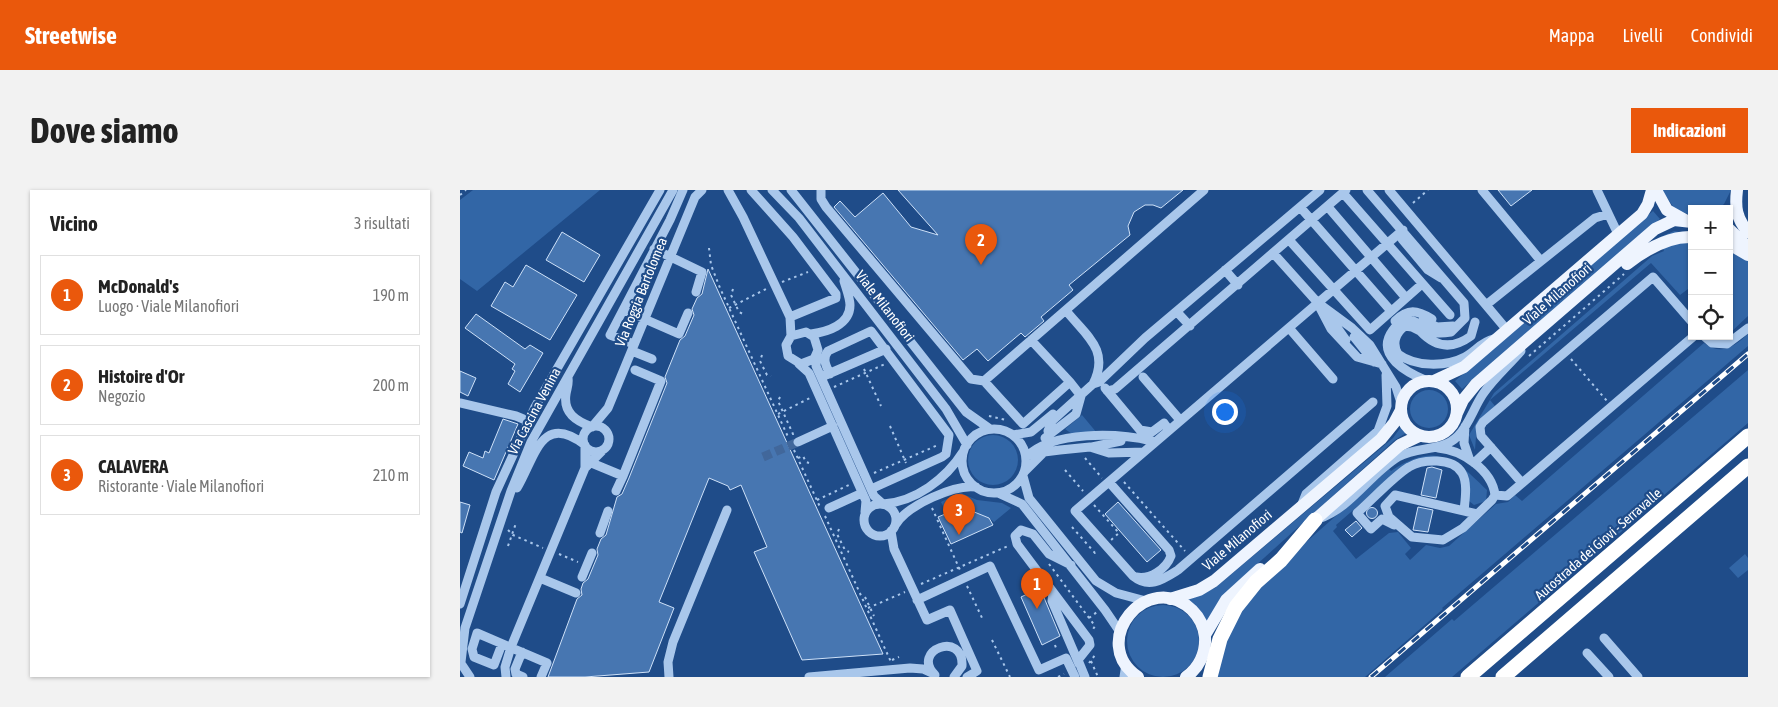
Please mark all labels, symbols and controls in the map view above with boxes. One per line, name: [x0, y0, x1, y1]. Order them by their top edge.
text: Streetwise: [25, 22, 117, 49]
text: Mappa: [1549, 25, 1595, 46]
text: Livelli: [1623, 25, 1663, 46]
text: Condividi: [1691, 25, 1753, 46]
button: Indicazioni: [1631, 108, 1748, 153]
text: Dove siamo: [30, 110, 179, 150]
map controls: [1688, 205, 1733, 340]
button: +: [1688, 205, 1733, 250]
text: Vicino: [50, 211, 98, 235]
text: 3 risultati: [354, 214, 410, 232]
pin: 2: [965, 224, 997, 265]
street label: Via Roggia Bartolomea: [612, 235, 670, 349]
button: −: [1688, 250, 1733, 295]
street label: Viale Milanofiori: [1519, 260, 1595, 328]
street label: Viale Milanofiori: [852, 267, 918, 345]
text: McDonald's: [98, 275, 179, 297]
text: 1: [63, 286, 71, 304]
text: 190 m: [373, 286, 409, 304]
button: locate: [1688, 295, 1733, 340]
text: Luogo · Viale Milanofiori: [98, 297, 239, 315]
text: Histoire d'Or: [98, 365, 184, 387]
street label: Via Cascina Venina: [504, 365, 564, 457]
text: 2: [63, 376, 71, 394]
text: 200 m: [373, 376, 409, 394]
text: Negozio: [98, 387, 146, 405]
your location: [1212, 399, 1238, 425]
text: CALAVERA: [98, 455, 168, 477]
text: 3: [63, 466, 71, 484]
text: 210 m: [373, 466, 409, 484]
text: Ristorante · Viale Milanofiori: [98, 477, 264, 495]
street label: Autostrada dei Giovi - Serravalle: [1531, 485, 1665, 603]
pin: 3: [943, 494, 975, 535]
street label: Viale Milanofiori: [1199, 506, 1275, 574]
pin: 1: [1021, 568, 1053, 609]

